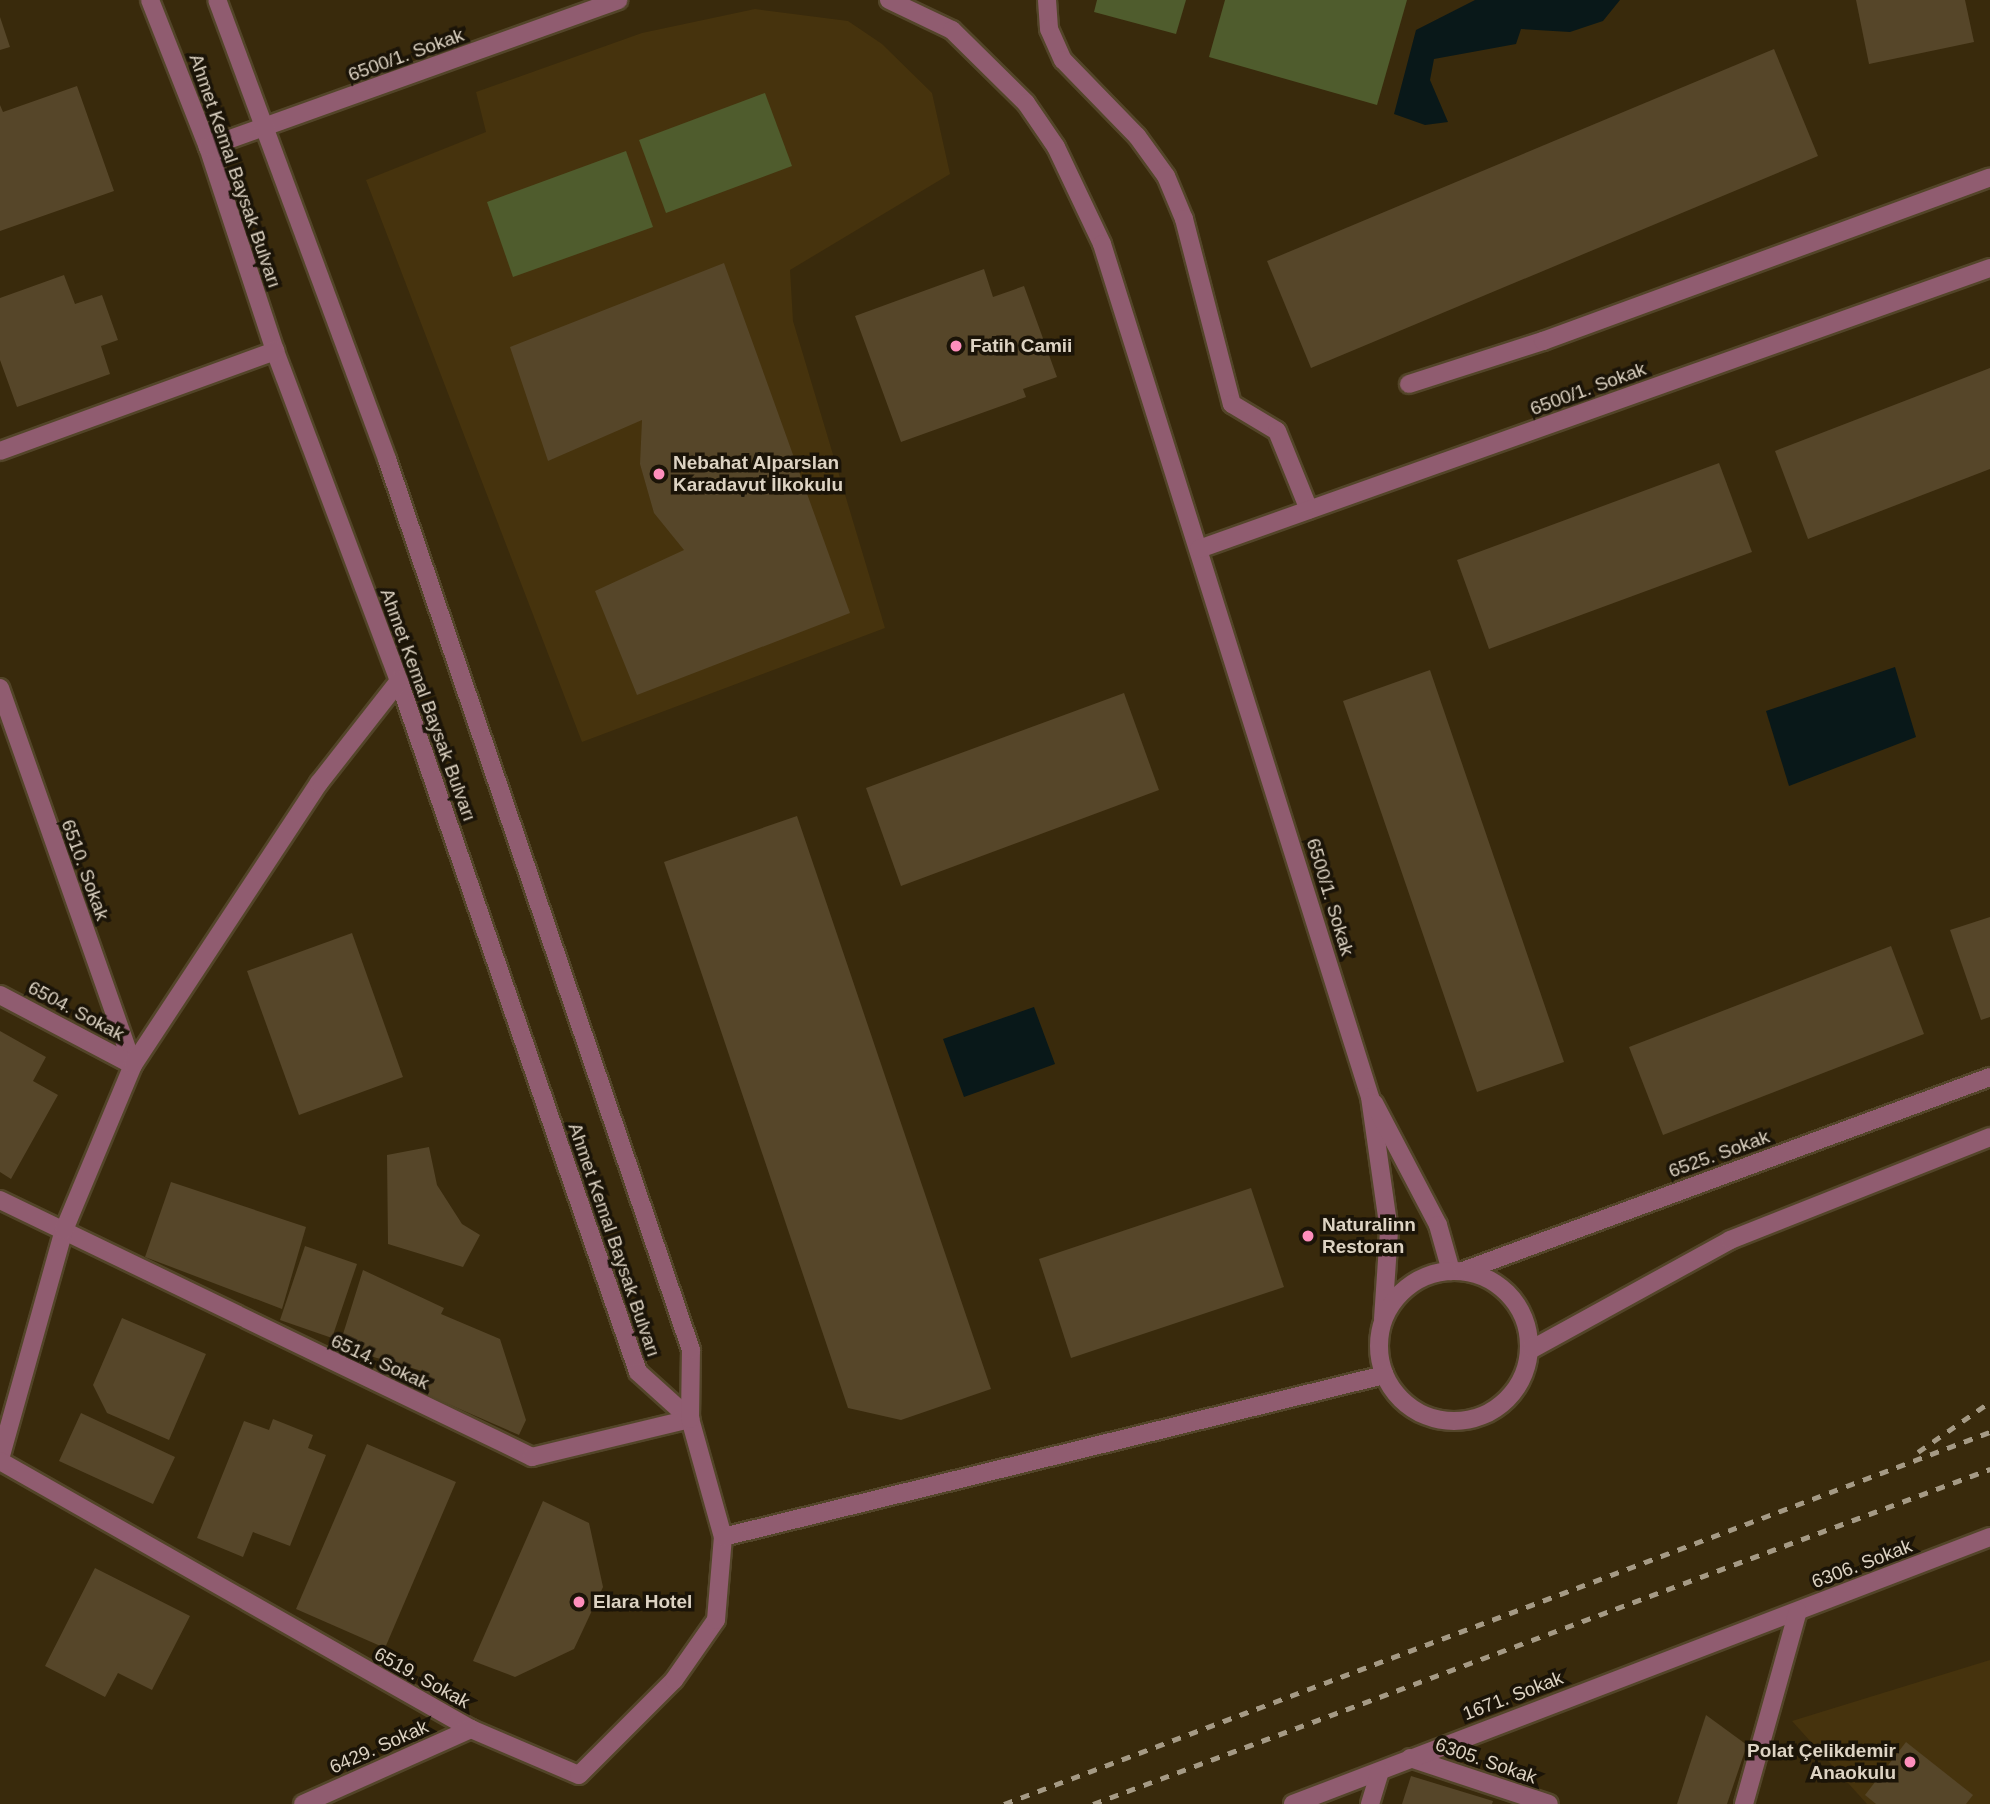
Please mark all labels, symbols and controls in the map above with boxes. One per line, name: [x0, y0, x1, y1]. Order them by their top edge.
street label: 6500/1. Sokak: [345, 24, 467, 86]
street label: Ahmet Kemal Baysak Bulvarı: [184, 51, 286, 291]
place label: Fatih Camii: [970, 335, 1072, 357]
marker: Fatih Camii: [948, 338, 964, 354]
street label: 6500/1. Sokak: [1527, 358, 1649, 420]
place label: Nebahat Alparslan Karadavut İlkokulu: [673, 452, 843, 496]
marker: Nebahat Alparslan Karadavut İlkokulu: [651, 466, 667, 482]
street label: Ahmet Kemal Baysak Bulvarı: [375, 585, 481, 825]
street label: 6510. Sokak: [56, 816, 114, 924]
street label: 6500/1. Sokak: [1301, 836, 1359, 958]
street label: 6504. Sokak: [24, 976, 128, 1046]
street label: Ahmet Kemal Baysak Bulvarı: [563, 1120, 665, 1360]
street label: 6525. Sokak: [1665, 1125, 1773, 1183]
place label: Naturalinn Restoran: [1322, 1214, 1416, 1258]
marker: Naturalinn Restoran: [1300, 1228, 1316, 1244]
street label: 6514. Sokak: [327, 1329, 433, 1395]
street label: 6306. Sokak: [1809, 1534, 1915, 1594]
place label: Elara Hotel: [593, 1591, 692, 1613]
marker: Elara Hotel: [571, 1594, 587, 1610]
street label: 6519. Sokak: [370, 1642, 474, 1714]
street label: 1671. Sokak: [1460, 1666, 1566, 1726]
street label: 6429. Sokak: [326, 1715, 432, 1779]
street label: 6305. Sokak: [1432, 1733, 1540, 1789]
place label: Polat Çelikdemir Anaokulu: [1747, 1740, 1896, 1784]
marker: Polat Çelikdemir Anaokulu: [1902, 1754, 1918, 1770]

